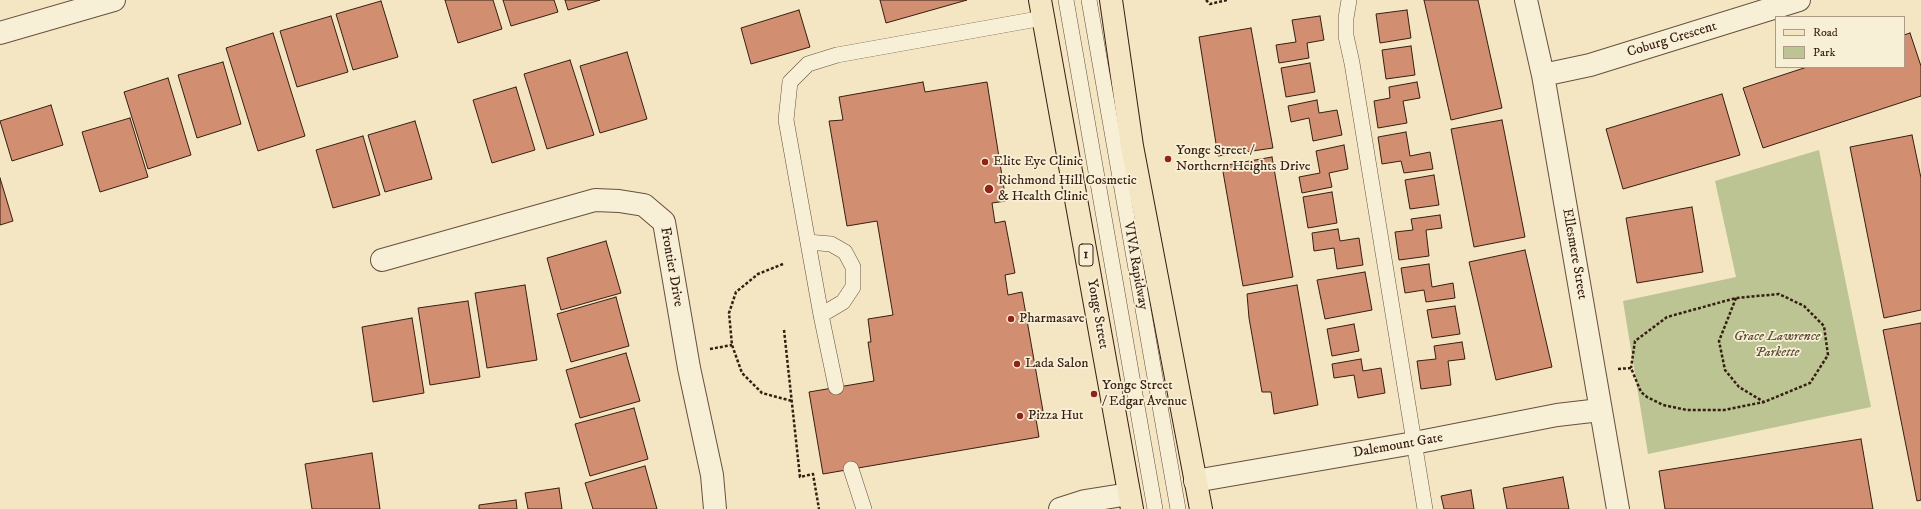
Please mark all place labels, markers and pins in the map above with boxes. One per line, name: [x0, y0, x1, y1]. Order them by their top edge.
place label: Yonge Street / Northern Heights Drive: [1176, 143, 1311, 176]
place label: Elite Eye Clinic: [993, 154, 1083, 170]
marker: Yonge Street / Northern Heights Drive: [1163, 154, 1173, 164]
marker: Elite Eye Clinic: [980, 157, 990, 167]
place label: Richmond Hill Cosmetic & Health Clinic: [998, 173, 1137, 206]
marker: Richmond Hill Cosmetic & Health Clinic: [983, 183, 995, 195]
place label: Pharmasave: [1019, 311, 1085, 327]
marker: Pharmasave: [1006, 314, 1016, 324]
place label: Lada Salon: [1025, 356, 1089, 372]
marker: Lada Salon: [1012, 359, 1022, 369]
place label: Yonge Street / Edgar Avenue: [1102, 378, 1187, 410]
marker: Yonge Street / Edgar Avenue: [1089, 389, 1099, 399]
place label: Pizza Hut: [1028, 408, 1084, 424]
marker: Pizza Hut: [1015, 411, 1025, 421]

